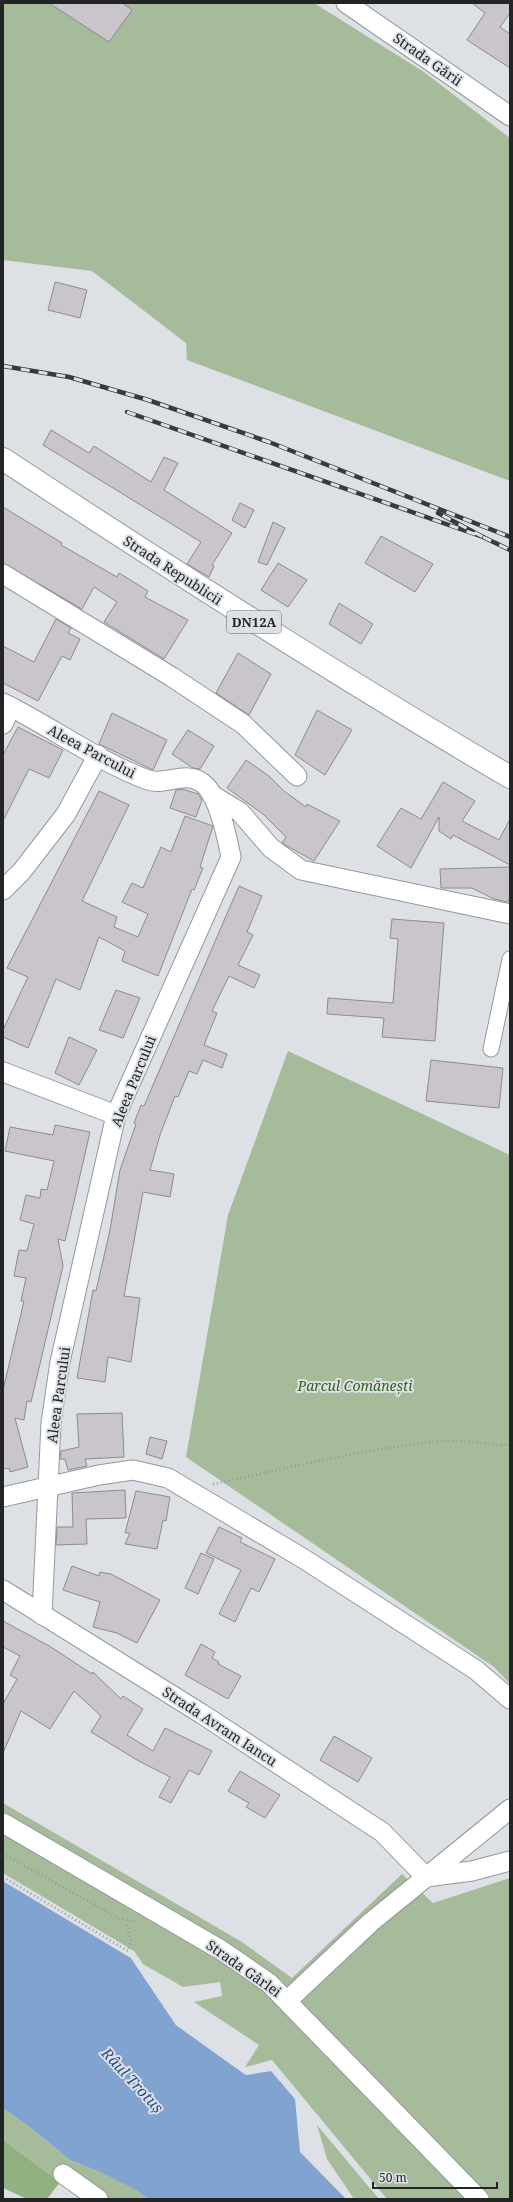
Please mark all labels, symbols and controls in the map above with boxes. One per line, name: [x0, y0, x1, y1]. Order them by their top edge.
street label: Strada Gării: [390, 28, 467, 90]
street label: Strada Republicii: [120, 531, 227, 609]
road number: DN12A: [227, 611, 281, 633]
street label: Aleea Parcului: [45, 720, 140, 782]
street label: Aleea Parcului: [106, 1032, 160, 1130]
street label: Aleea Parcului: [42, 1345, 74, 1444]
park label: Parcul Comănești: [297, 1376, 413, 1395]
street label: Strada Avram Iancu: [159, 1682, 281, 1770]
street label: Strada Gârlei: [203, 1935, 286, 2001]
water label: Râul Trotuș: [97, 2042, 168, 2117]
scale bar: [373, 2164, 497, 2190]
text: 50 m: [379, 2169, 407, 2186]

